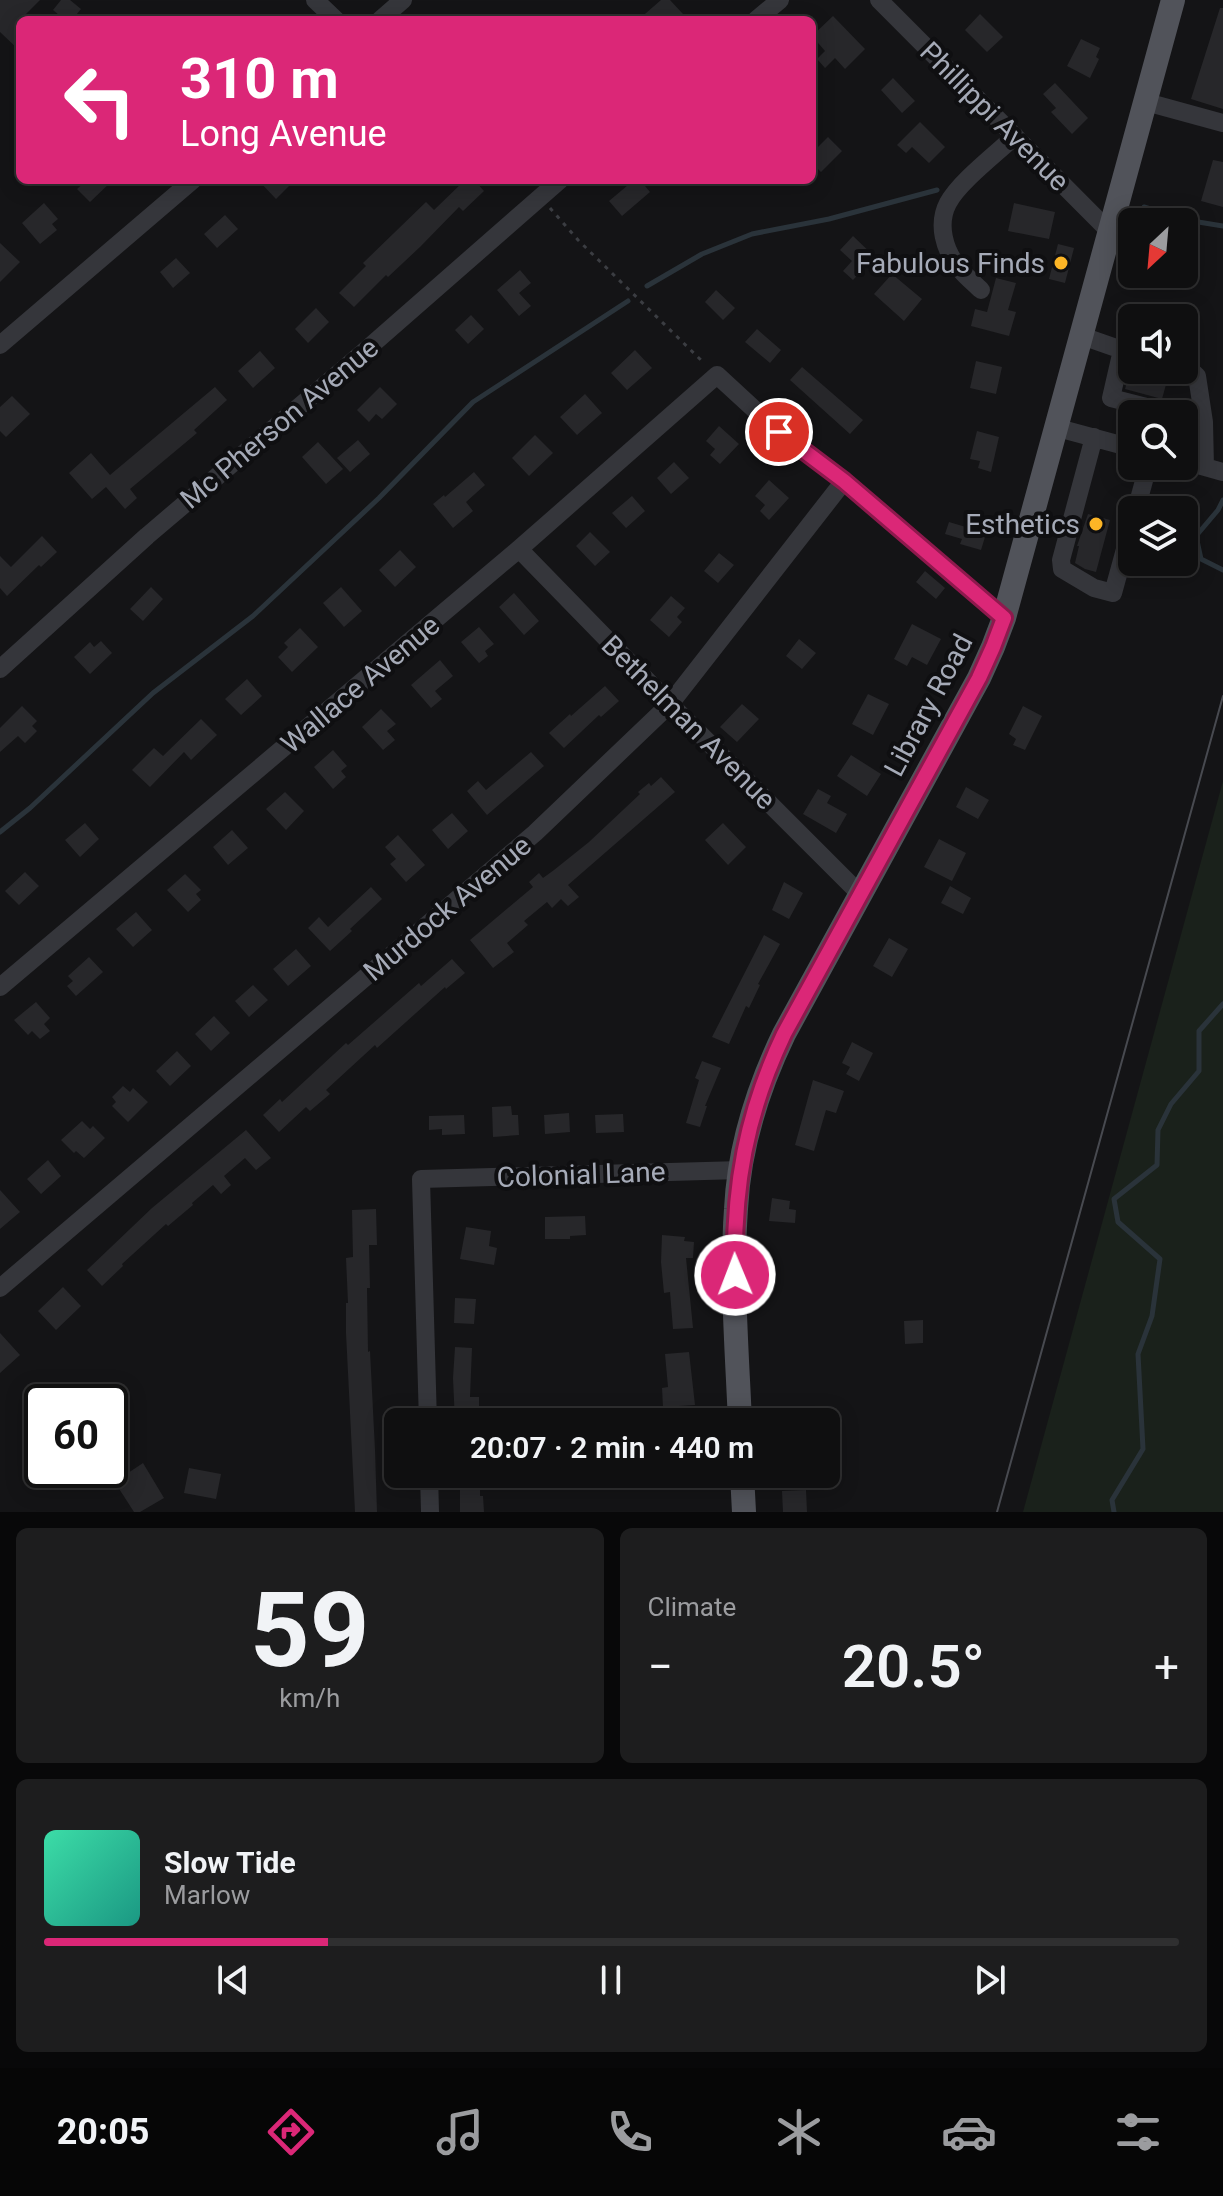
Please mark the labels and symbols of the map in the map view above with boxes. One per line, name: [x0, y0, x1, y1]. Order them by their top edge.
street label: Phillippi Avenue: [913, 35, 1076, 198]
north arrow: [1118, 208, 1198, 288]
place label: Fabulous Finds: [856, 247, 1045, 280]
marker: Fabulous Finds: [1052, 254, 1070, 272]
street label: Mc Pherson Avenue: [174, 331, 385, 516]
pin: [745, 398, 813, 466]
place label: Esthetics: [965, 508, 1080, 541]
marker: Esthetics: [1087, 515, 1105, 533]
street label: Wallace Avenue: [274, 609, 446, 760]
street label: Bethelman Avenue: [595, 629, 782, 816]
street label: Library Road: [877, 629, 980, 782]
street label: Murdock Avenue: [357, 829, 538, 988]
street label: Colonial Lane: [496, 1155, 666, 1194]
position arrow: [693, 1233, 777, 1317]
speed limit sign: 60: [24, 1384, 128, 1488]

